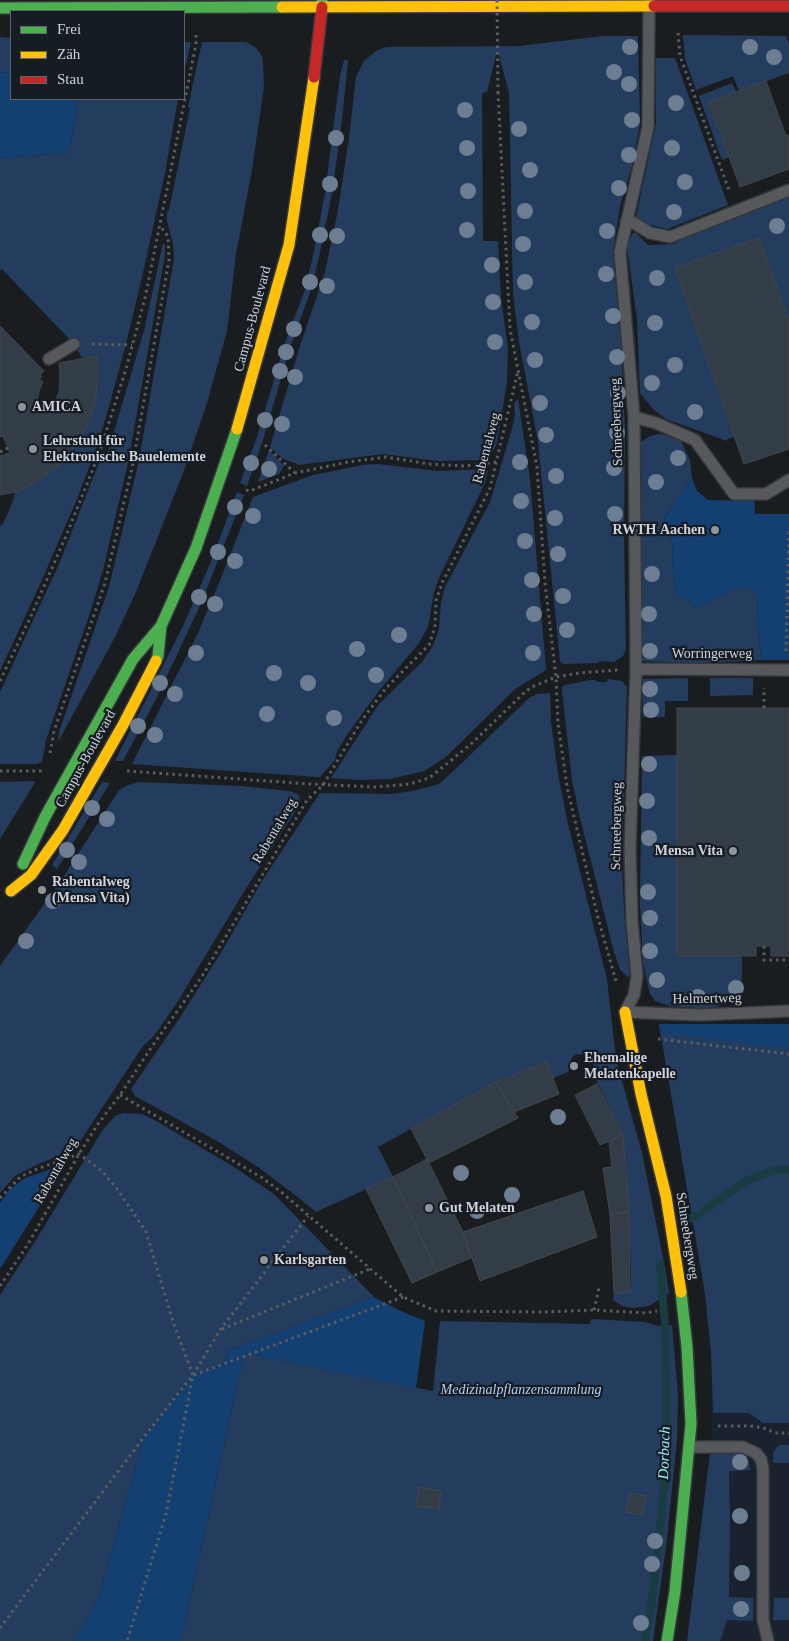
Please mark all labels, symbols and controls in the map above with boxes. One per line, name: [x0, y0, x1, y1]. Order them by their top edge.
legend: [10, 10, 185, 100]
text: Frei: [57, 21, 81, 37]
text: Zäh: [57, 46, 80, 62]
text: Stau: [57, 71, 84, 87]
street label: Campus-Boulevard: [231, 264, 275, 374]
street label: Schneebergweg: [607, 378, 627, 466]
place label: AMICA: [32, 399, 81, 415]
marker: AMICA: [16, 401, 28, 413]
street label: Rabentalweg: [469, 411, 505, 485]
place label: Lehrstuhl für Elektronische Bauelemente: [43, 433, 206, 466]
marker: Lehrstuhl für Elektronische Bauelemente: [27, 443, 39, 455]
place label: RWTH Aachen: [613, 522, 705, 538]
marker: RWTH Aachen: [709, 524, 721, 536]
street label: Worringerweg: [672, 646, 752, 662]
street label: Campus-Boulevard: [52, 707, 120, 811]
street label: Schneebergweg: [608, 782, 626, 870]
street label: Rabentalweg: [249, 795, 301, 867]
place label: Mensa Vita: [655, 843, 723, 859]
marker: Mensa Vita: [727, 845, 739, 857]
place label: Rabentalweg (Mensa Vita): [52, 874, 130, 906]
marker: Rabentalweg (Mensa Vita): [36, 884, 48, 896]
street label: Helmertweg: [672, 990, 742, 1008]
place label: Ehemalige Melatenkapelle: [584, 1050, 676, 1082]
marker: Ehemalige Melatenkapelle: [568, 1060, 580, 1072]
street label: Rabentalweg: [30, 1135, 82, 1207]
street label: Schneebergweg: [672, 1191, 702, 1281]
place label: Gut Melaten: [439, 1200, 515, 1216]
marker: Gut Melaten: [423, 1202, 435, 1214]
place label: Karlsgarten: [274, 1252, 346, 1268]
marker: Karlsgarten: [258, 1254, 270, 1266]
park label: Medizinalpflanzensammlung: [441, 1382, 601, 1398]
water label: Dorbach: [655, 1426, 675, 1480]

